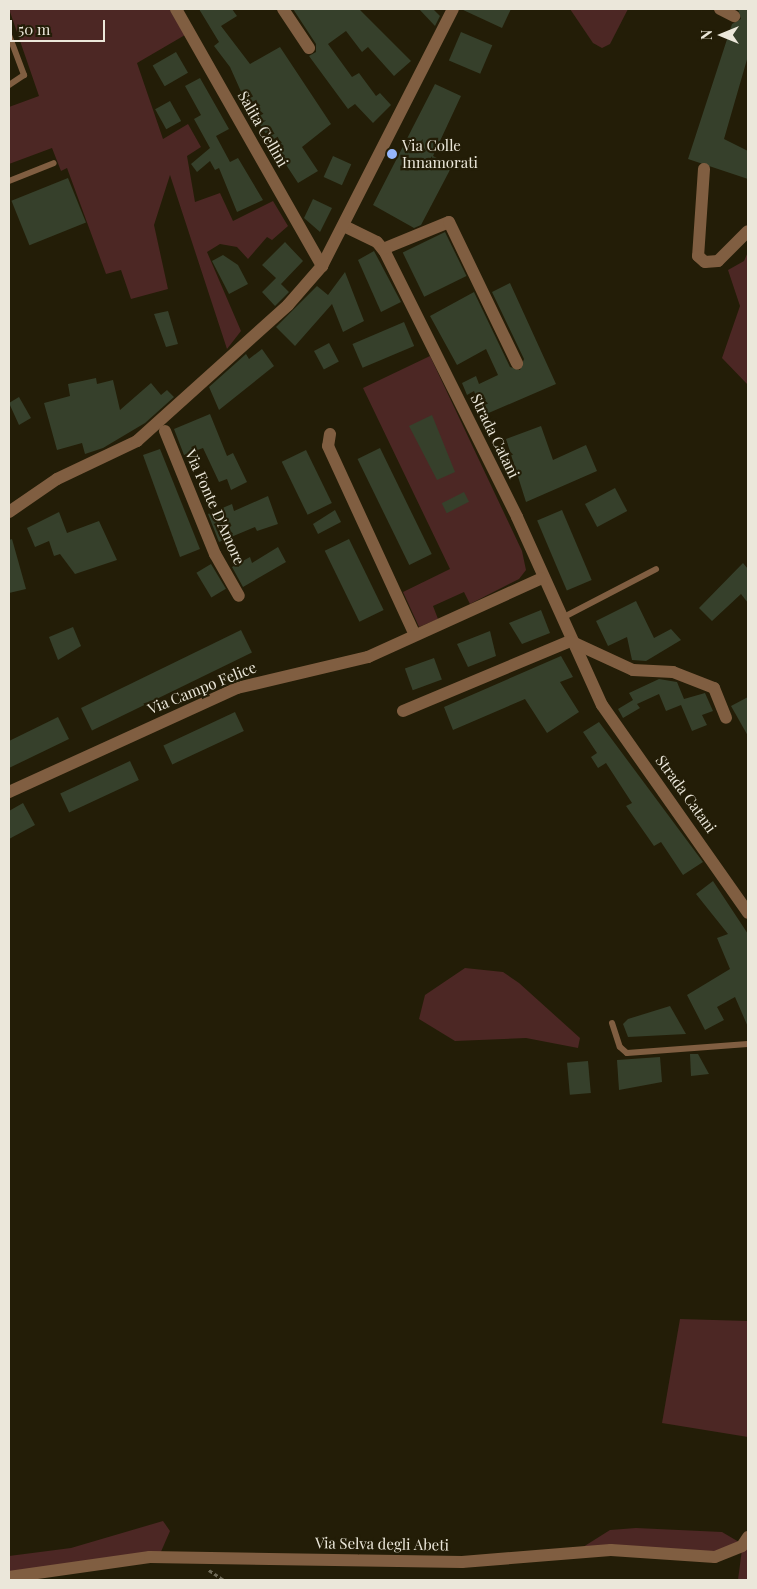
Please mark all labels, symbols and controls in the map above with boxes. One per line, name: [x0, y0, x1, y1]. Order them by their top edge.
scale bar: [12, 10, 108, 42]
north arrow: [697, 10, 747, 60]
text: 50 m: [18, 19, 50, 39]
text: N: [697, 30, 716, 40]
street label: Salita Cellini: [234, 88, 292, 170]
place label: Via Colle Innamorati: [402, 136, 478, 171]
marker: Via Colle Innamorati: [386, 148, 398, 160]
street label: Strada Catani: [467, 391, 523, 481]
street label: Via Fonte D'Amore: [181, 446, 249, 568]
street label: Via Campo Felice: [145, 658, 259, 718]
street label: Strada Catani: [652, 752, 720, 836]
street label: Via Selva degli Abeti: [314, 1534, 450, 1554]

